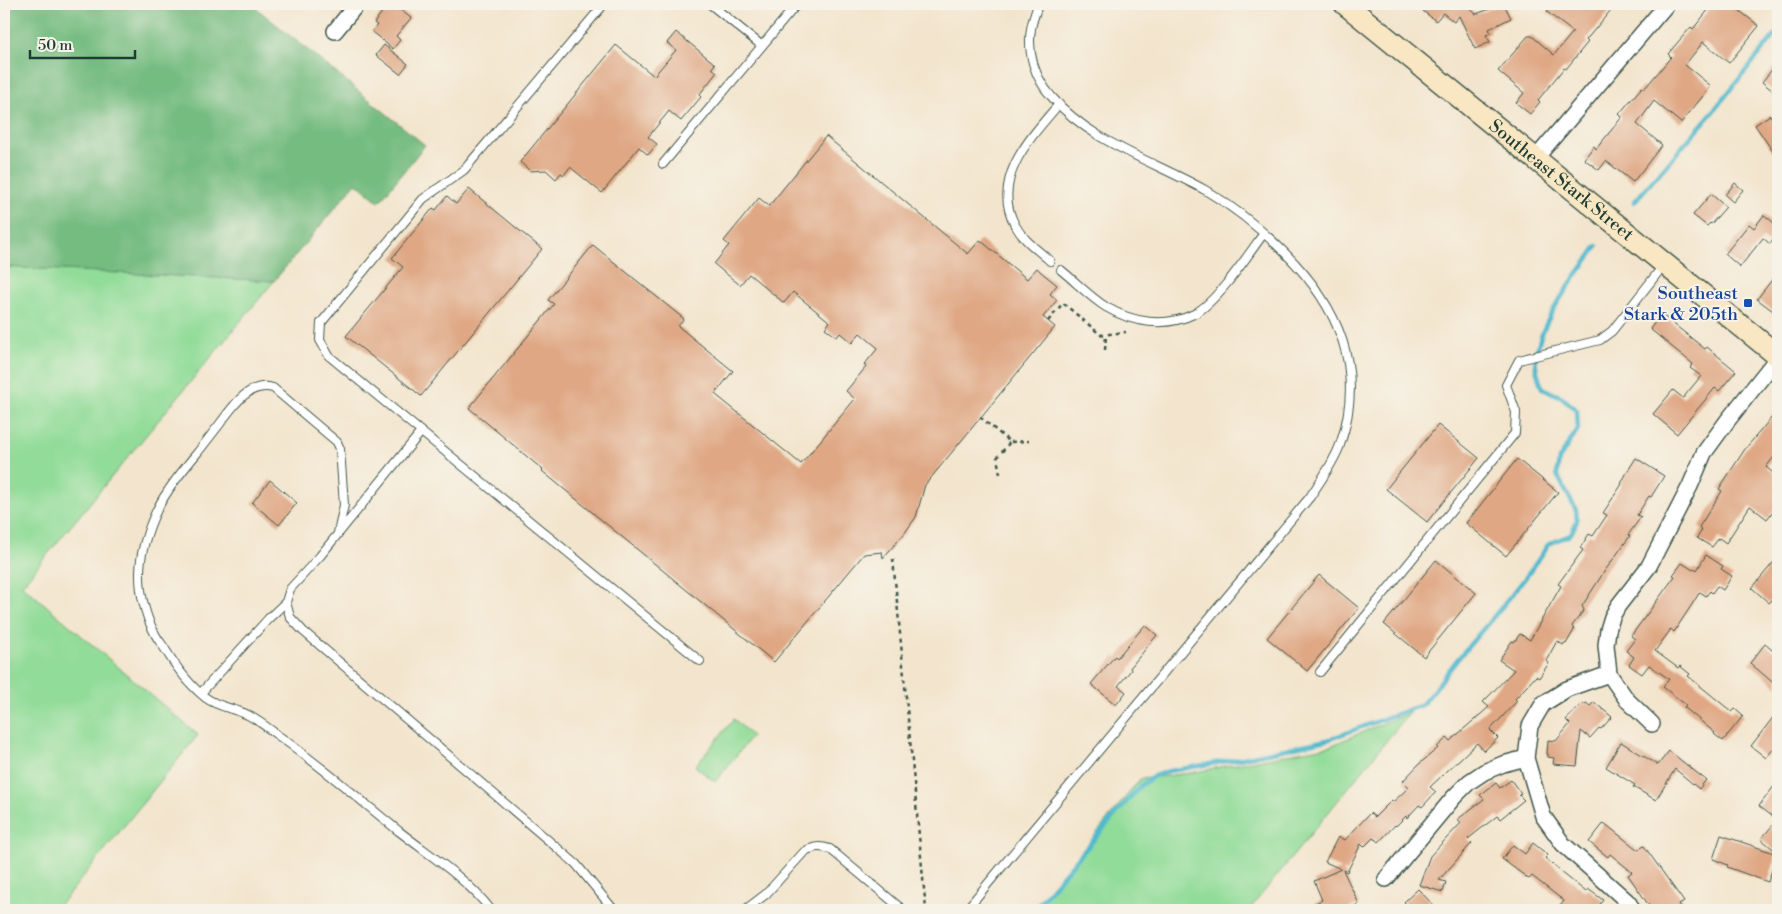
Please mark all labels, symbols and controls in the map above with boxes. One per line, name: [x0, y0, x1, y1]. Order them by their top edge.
scale bar: [30, 28, 135, 60]
text: 50 m: [38, 36, 72, 55]
street label: Southeast Stark Street: [1484, 114, 1639, 246]
place label: Southeast Stark & 205th: [1624, 282, 1739, 326]
marker: Southeast Stark & 205th: [1742, 297, 1754, 309]

